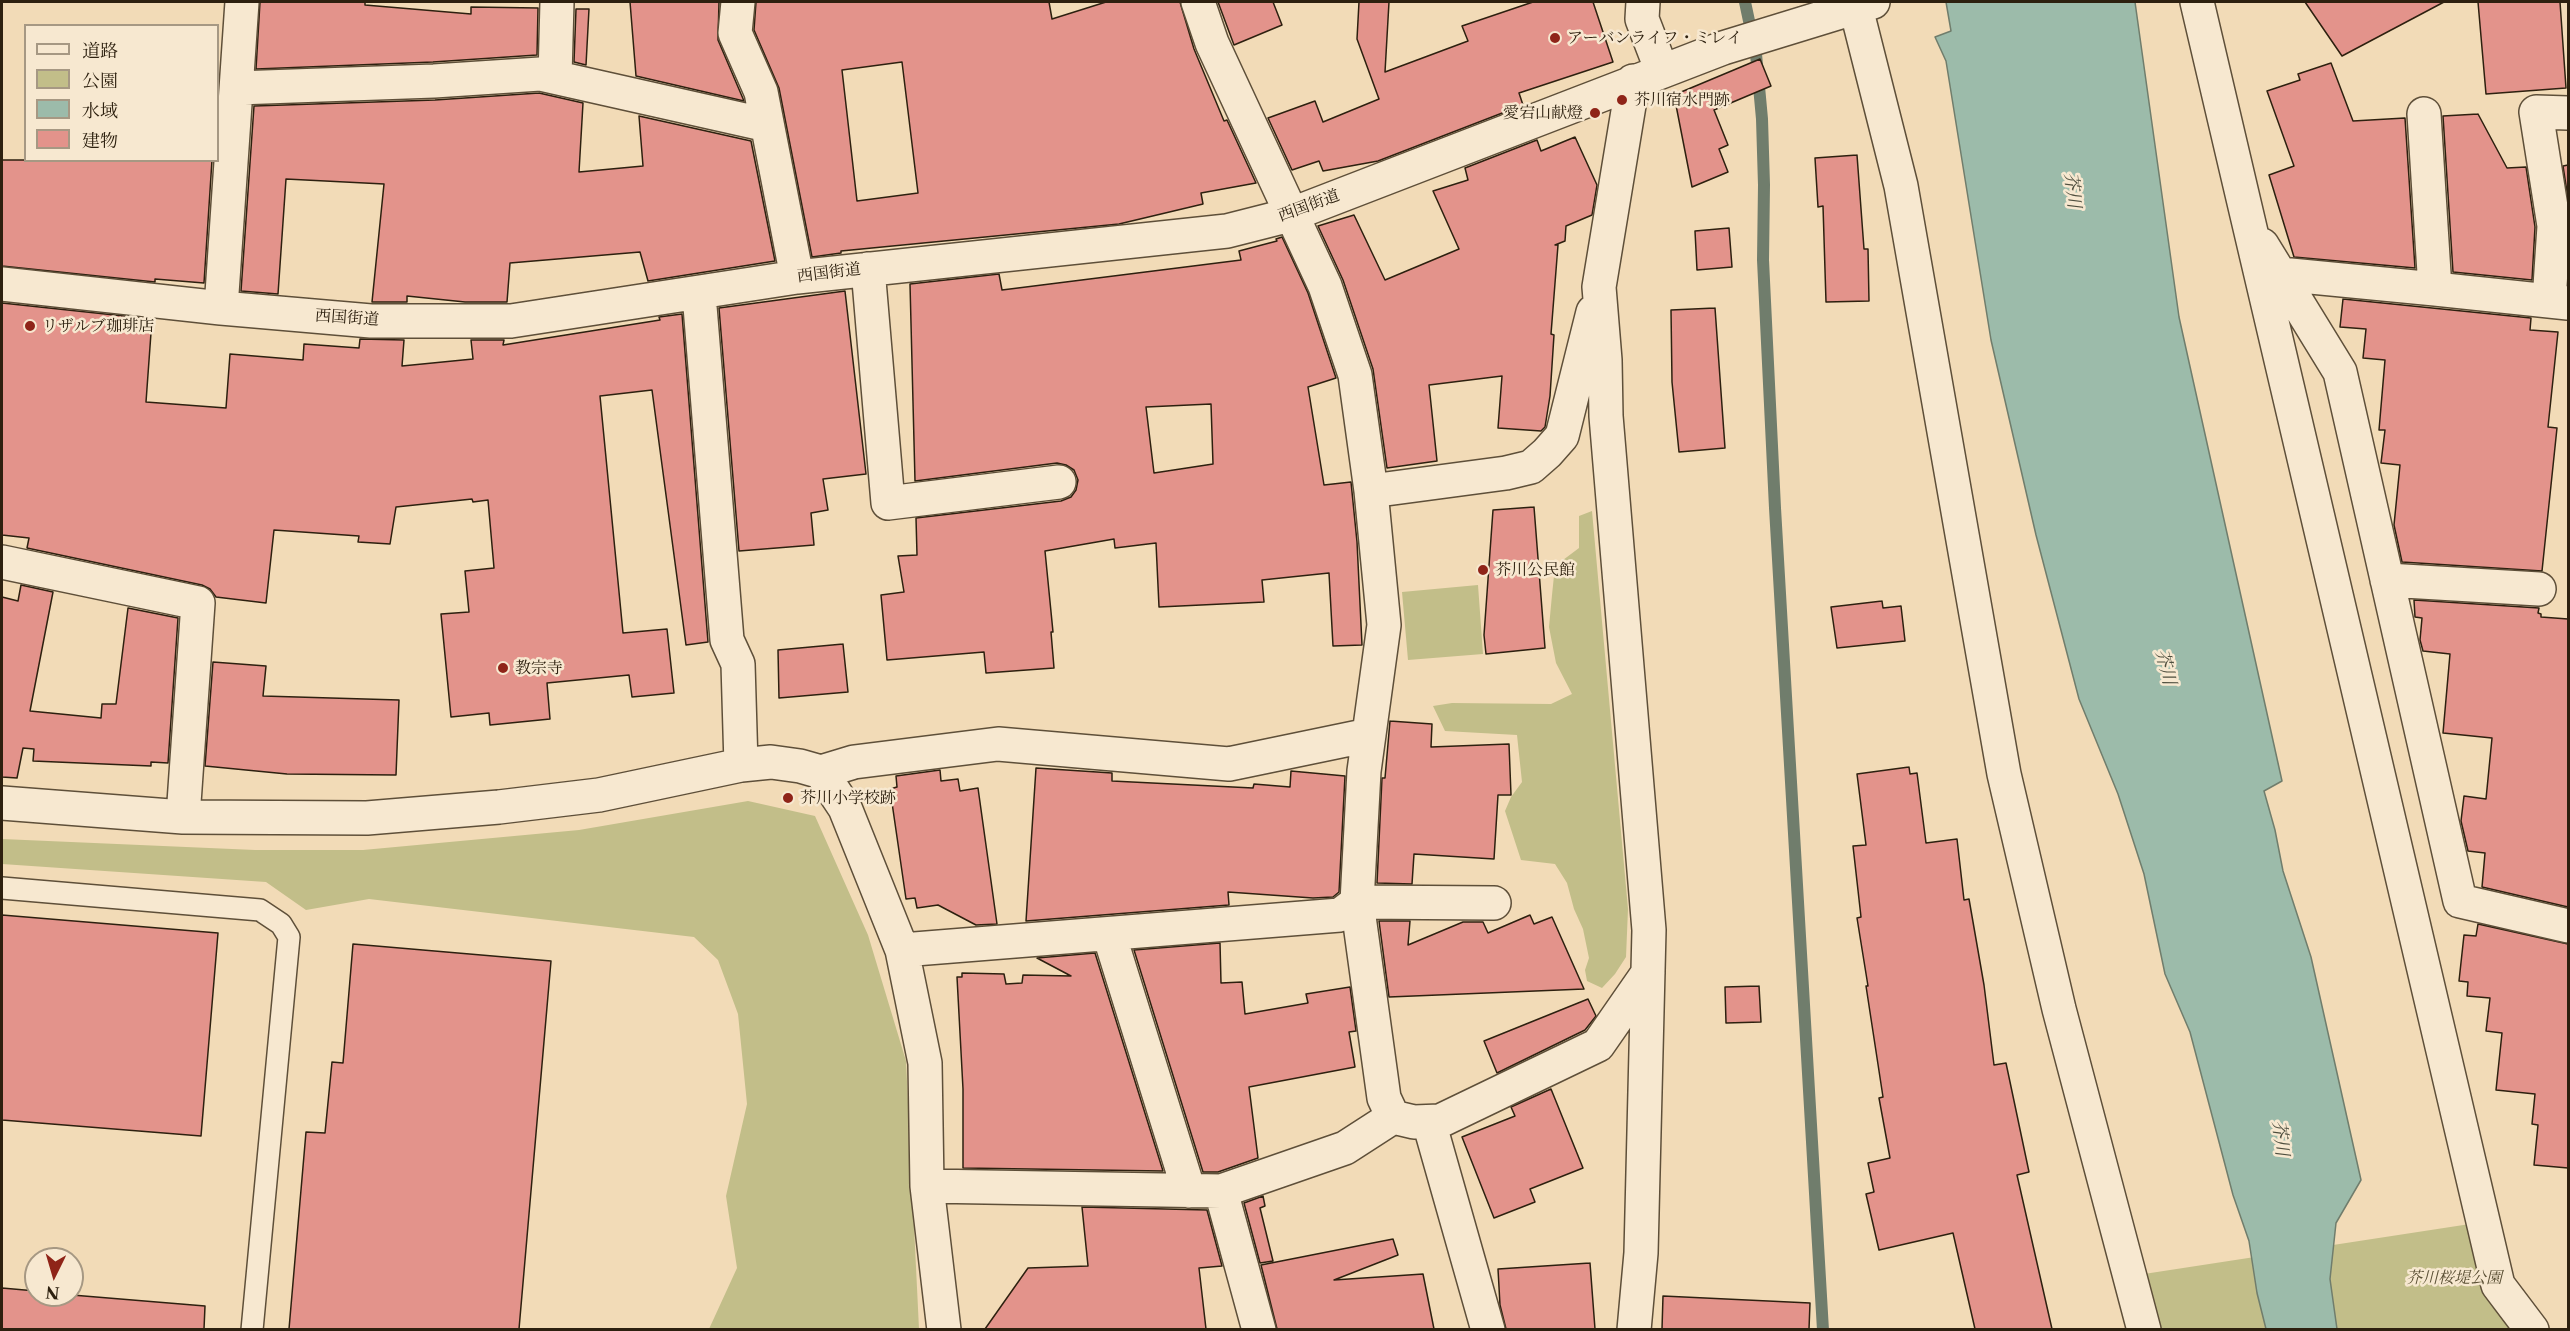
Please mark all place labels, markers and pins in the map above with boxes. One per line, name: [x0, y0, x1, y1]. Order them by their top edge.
place label: アーバンライフ・ミレイ: [1567, 28, 1743, 48]
marker: アーバンライフ・ミレイ: [1548, 31, 1562, 45]
place label: 芥川宿水門跡: [1634, 90, 1730, 110]
marker: 芥川宿水門跡: [1615, 93, 1629, 107]
place label: 愛宕山献燈: [1503, 103, 1583, 123]
marker: 愛宕山献燈: [1588, 106, 1602, 120]
place label: リザルブ珈琲店: [42, 316, 154, 336]
marker: リザルブ珈琲店: [23, 319, 37, 333]
place label: 芥川公民館: [1495, 560, 1575, 580]
marker: 芥川公民館: [1476, 563, 1490, 577]
place label: 教宗寺: [515, 658, 563, 678]
marker: 教宗寺: [496, 661, 510, 675]
place label: 芥川小学校跡: [800, 788, 896, 808]
marker: 芥川小学校跡: [781, 791, 795, 805]

